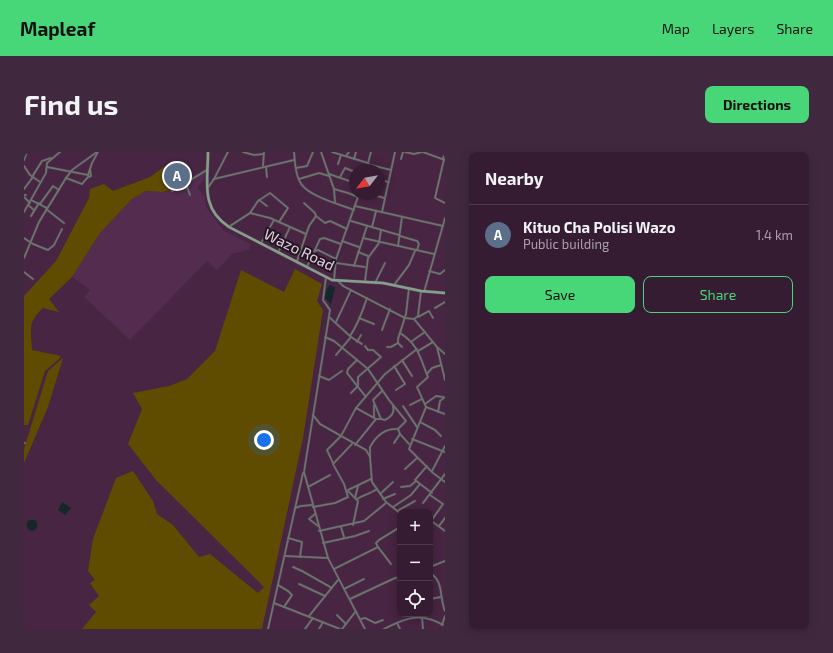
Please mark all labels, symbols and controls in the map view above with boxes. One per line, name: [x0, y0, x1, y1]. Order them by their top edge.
text: Mapleaf: [20, 17, 95, 40]
text: Map: [662, 20, 690, 37]
text: Layers: [712, 20, 754, 37]
text: Share: [776, 20, 813, 37]
button: Directions: [705, 86, 809, 123]
text: Find us: [24, 87, 118, 121]
pin: A: [164, 161, 190, 191]
north arrow: [349, 164, 385, 200]
text: Nearby: [485, 168, 543, 188]
text: Kituo Cha Polisi Wazo: [523, 218, 676, 236]
street label: Wazo Road: [261, 224, 338, 274]
text: A: [494, 227, 502, 243]
text: 1.4 km: [756, 227, 793, 243]
text: Public building: [523, 236, 609, 252]
button: Save: [485, 276, 635, 313]
button: Share: [643, 276, 793, 313]
your location: [254, 430, 274, 450]
map controls: [397, 509, 433, 617]
button: +: [397, 509, 433, 545]
button: −: [397, 545, 433, 581]
button: locate: [397, 581, 433, 617]

